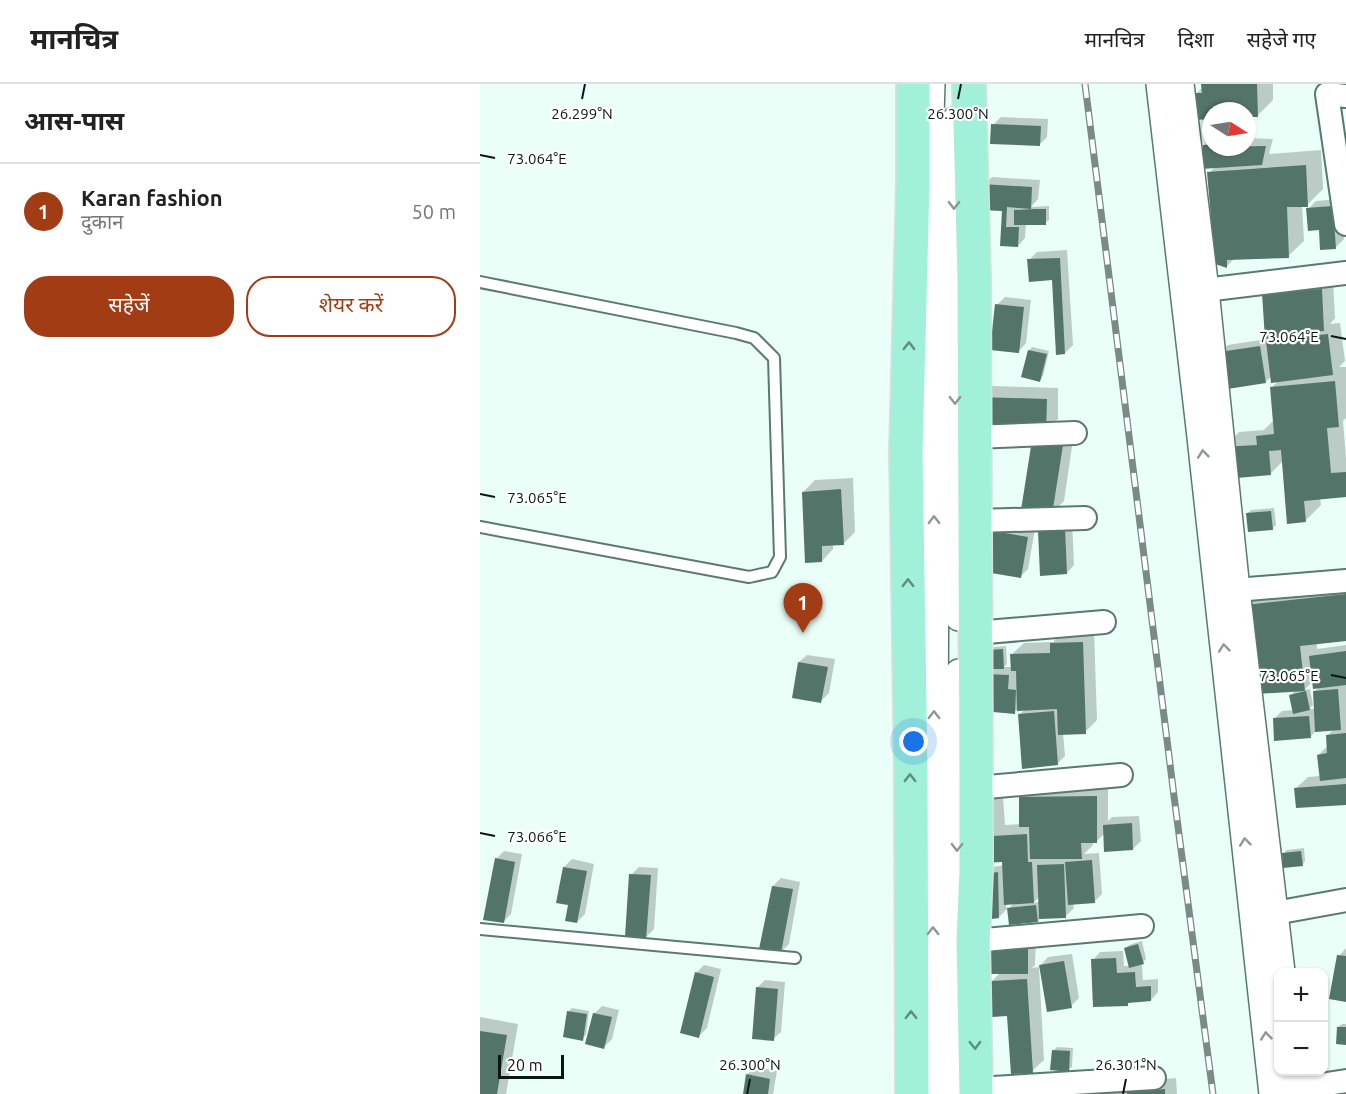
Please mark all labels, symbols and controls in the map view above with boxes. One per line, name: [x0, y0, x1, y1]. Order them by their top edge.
text: मानचित्र: [30, 23, 118, 54]
text: मानचित्र: [1084, 27, 1145, 51]
text: दिशा: [1178, 27, 1214, 51]
text: सहेजे गए: [1247, 27, 1316, 51]
north arrow: [1202, 102, 1256, 156]
text: 26.299°N: [551, 105, 613, 122]
text: 26.300°N: [927, 105, 989, 122]
text: आस-पास: [24, 106, 124, 135]
text: 73.064°E: [507, 150, 567, 167]
text: Karan fashion: [81, 185, 223, 210]
text: 1: [38, 200, 49, 223]
text: 50 m: [412, 200, 456, 223]
one-way arrow: [947, 201, 960, 210]
text: दुकान: [81, 210, 123, 233]
button: सहेजें: [24, 276, 234, 337]
button: शेयर करें: [246, 276, 456, 337]
text: 73.064°E: [1259, 328, 1319, 345]
one-way arrow: [903, 341, 915, 350]
one-way arrow: [949, 396, 962, 405]
one-way arrow: [1197, 450, 1210, 459]
text: 73.065°E: [507, 489, 567, 506]
one-way arrow: [928, 515, 940, 524]
one-way arrow: [902, 578, 914, 587]
pin: 1: [784, 584, 822, 633]
one-way arrow: [1218, 644, 1230, 653]
text: 73.065°E: [1259, 667, 1319, 684]
one-way arrow: [928, 710, 940, 719]
your location: [899, 727, 928, 756]
one-way arrow: [904, 773, 917, 782]
text: 73.066°E: [507, 828, 567, 845]
one-way arrow: [1239, 838, 1251, 847]
one-way arrow: [951, 843, 964, 852]
one-way arrow: [927, 926, 939, 935]
map controls: [1274, 968, 1328, 1076]
button: +: [1274, 968, 1328, 1022]
one-way arrow: [905, 1010, 917, 1019]
button: −: [1274, 1022, 1328, 1076]
one-way arrow: [1260, 1031, 1273, 1040]
one-way arrow: [969, 1041, 982, 1050]
scale bar: [498, 1052, 564, 1080]
text: 20 m: [507, 1056, 543, 1074]
text: 26.300°N: [719, 1056, 781, 1073]
text: 26.301°N: [1095, 1056, 1157, 1073]

